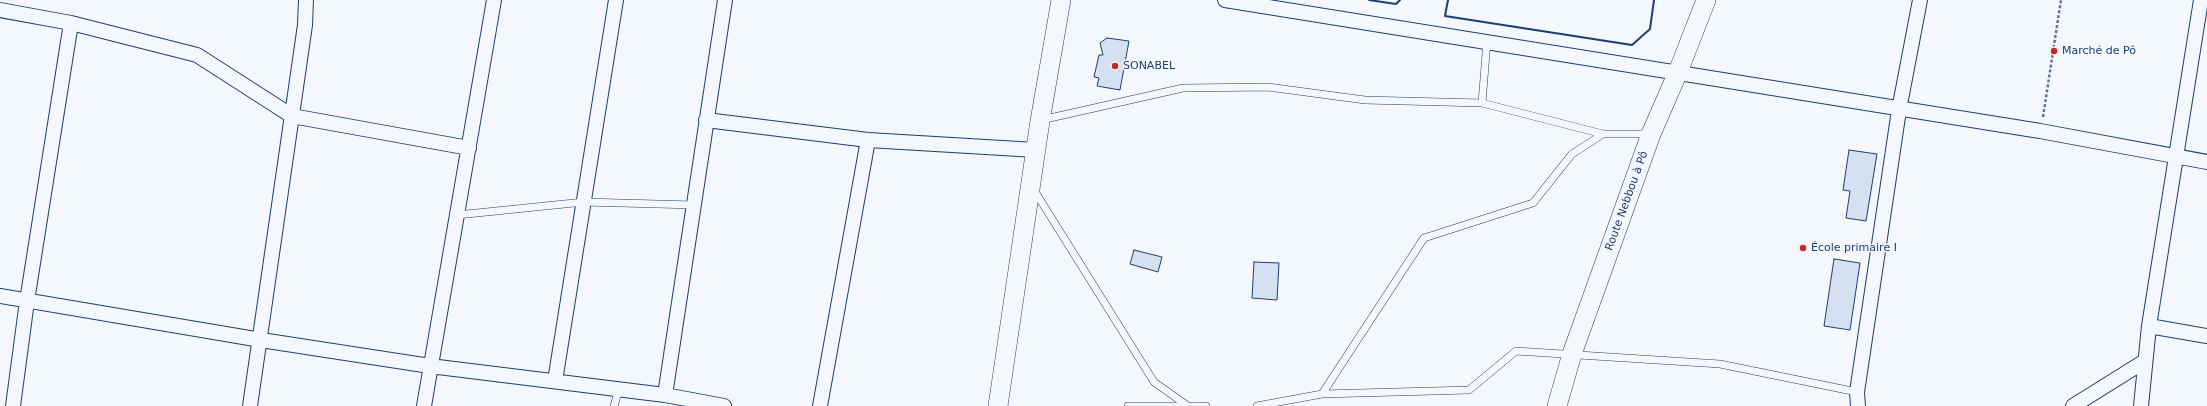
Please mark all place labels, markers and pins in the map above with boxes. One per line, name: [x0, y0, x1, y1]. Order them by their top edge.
place label: Marché de Pô: [2062, 44, 2136, 58]
marker: Marché de Pô: [2049, 46, 2059, 56]
place label: SONABEL: [1123, 59, 1175, 73]
marker: SONABEL: [1110, 61, 1120, 71]
place label: École primaire I: [1811, 241, 1897, 255]
marker: École primaire I: [1798, 243, 1808, 253]

